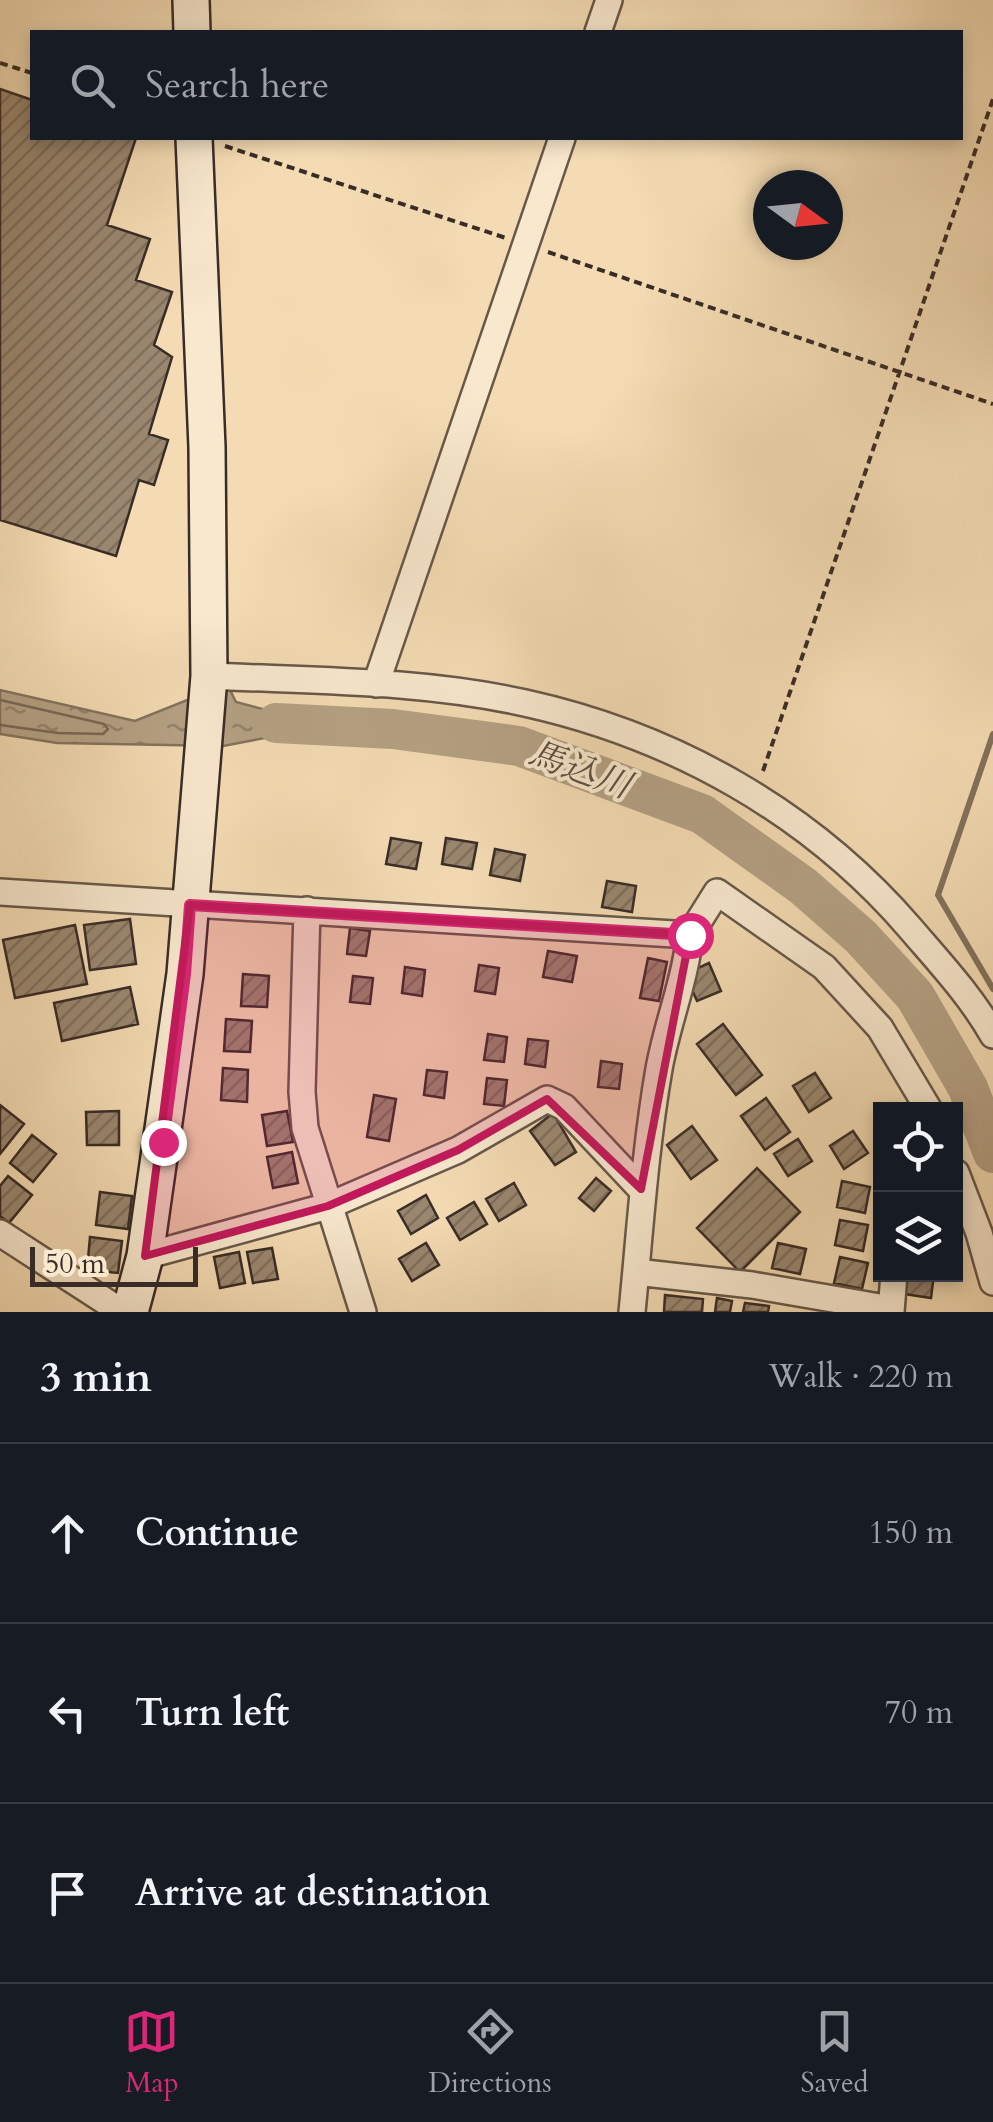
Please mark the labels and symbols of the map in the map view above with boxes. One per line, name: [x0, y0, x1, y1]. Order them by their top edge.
north arrow: [753, 170, 843, 260]
water label: 馬込川: [522, 729, 641, 812]
route start: [668, 913, 714, 959]
route end: [141, 1120, 187, 1166]
scale bar: [30, 1242, 198, 1286]

